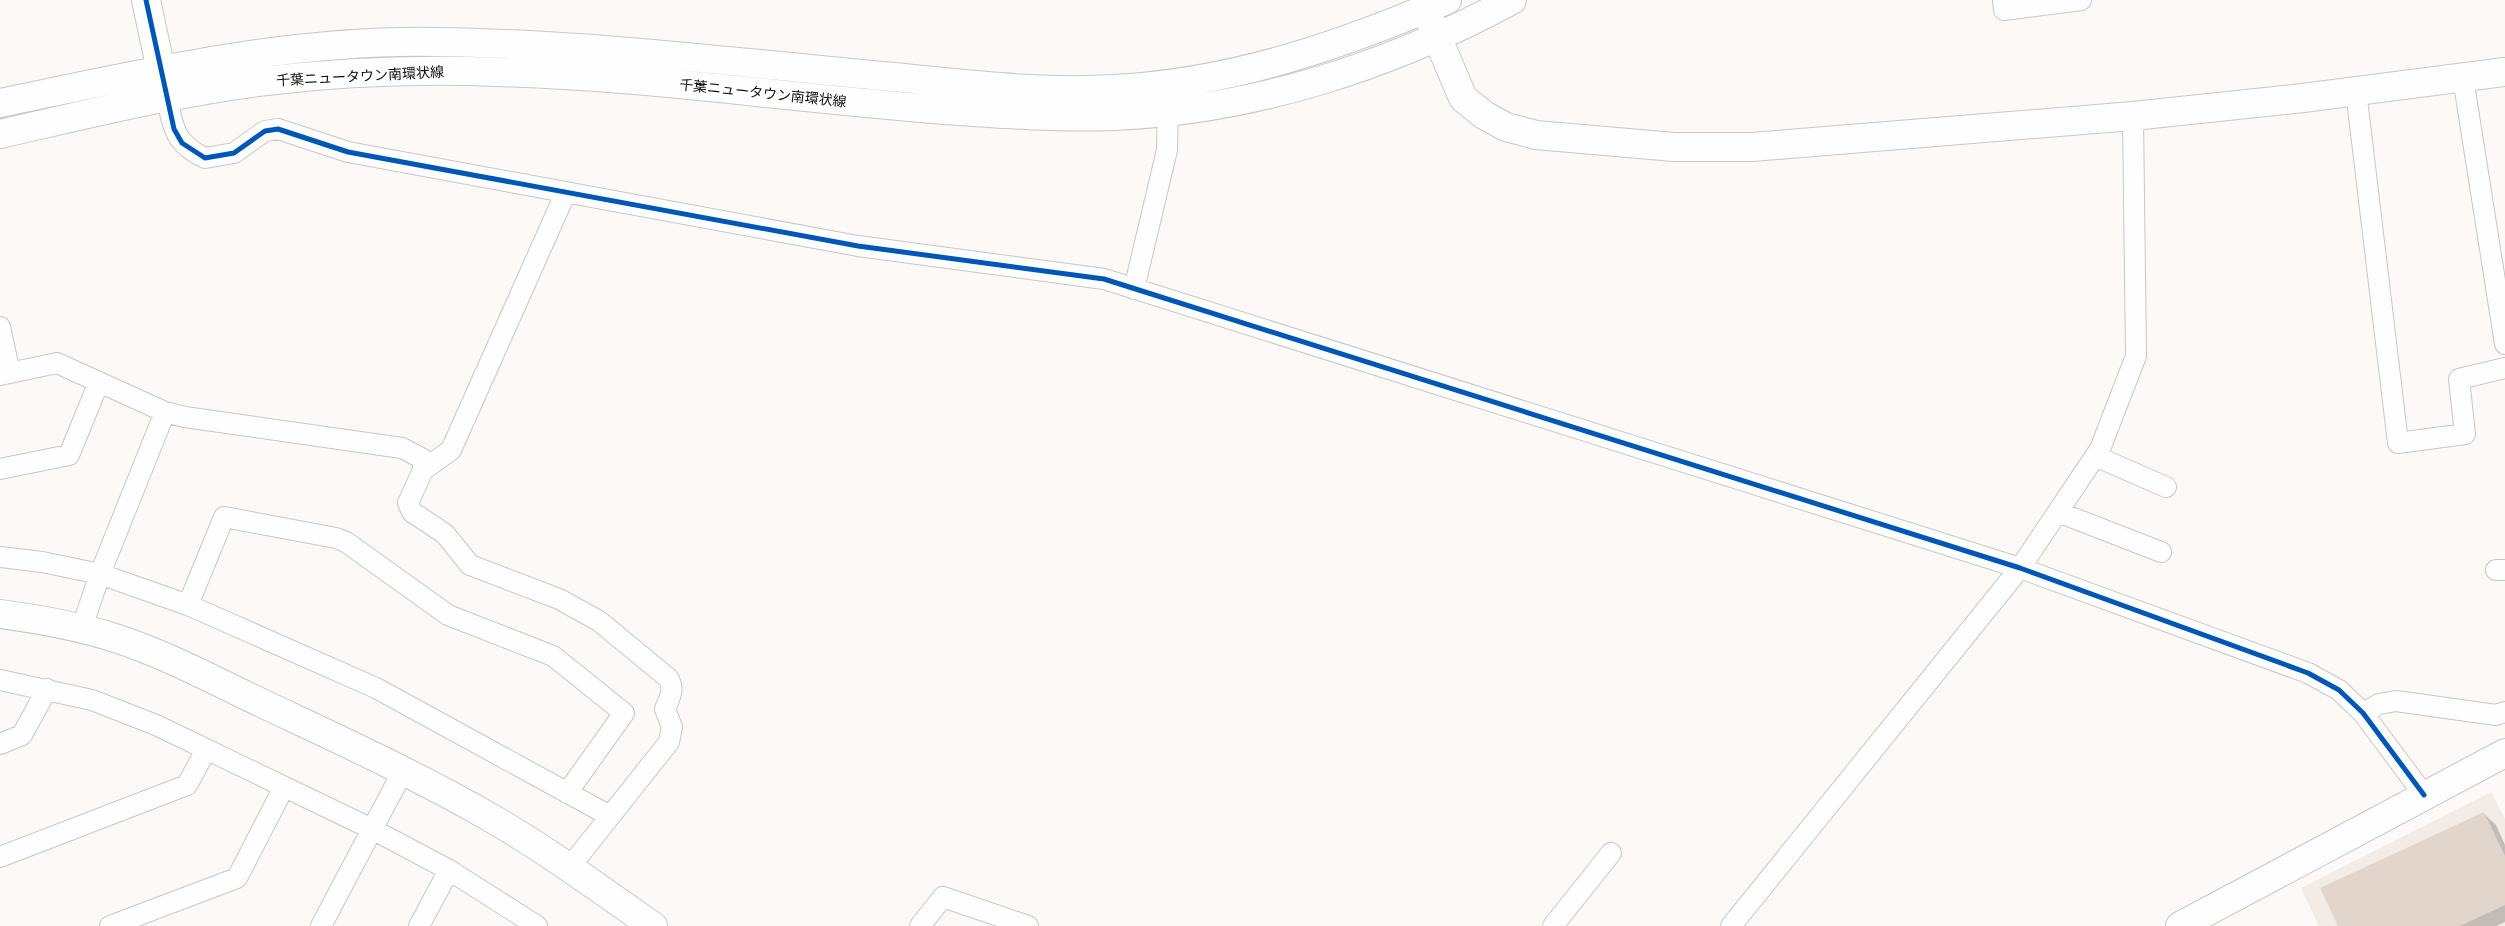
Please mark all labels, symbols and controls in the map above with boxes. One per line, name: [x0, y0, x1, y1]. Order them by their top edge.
street label: 千葉ニュータウン南環状線: [276, 63, 444, 88]
street label: 千葉ニュータウン南環状線: [679, 75, 847, 110]

